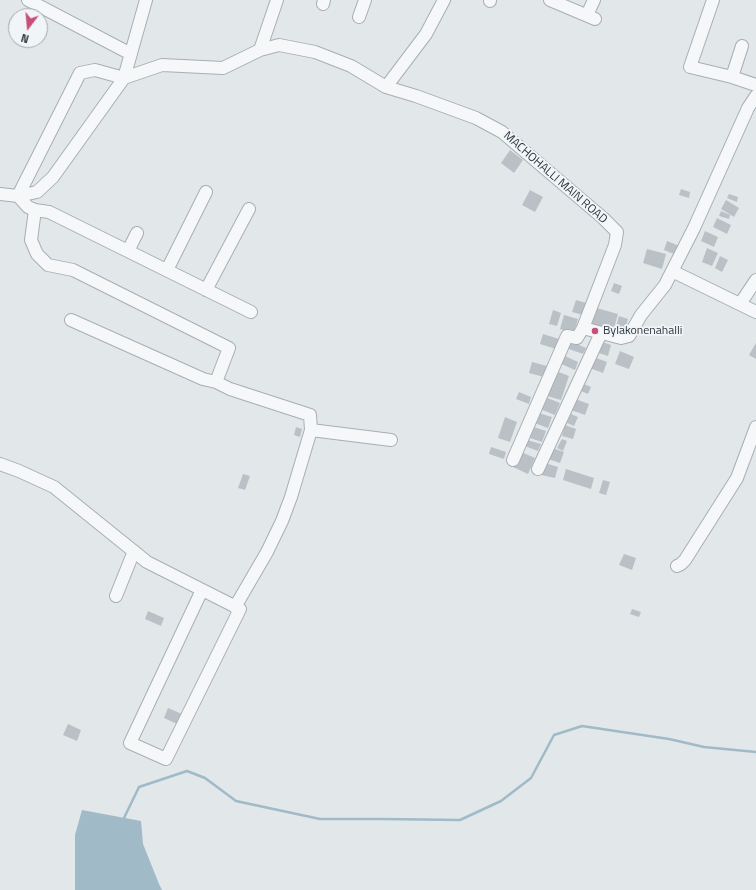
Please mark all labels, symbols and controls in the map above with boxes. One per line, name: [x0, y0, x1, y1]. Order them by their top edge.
north arrow: [8, 8, 48, 48]
text: N: [19, 30, 31, 47]
street label: MACHOHALLI MAIN ROAD: [500, 129, 610, 227]
place label: Bylakonenahalli: [603, 324, 682, 338]
marker: Bylakonenahalli: [590, 326, 600, 336]

